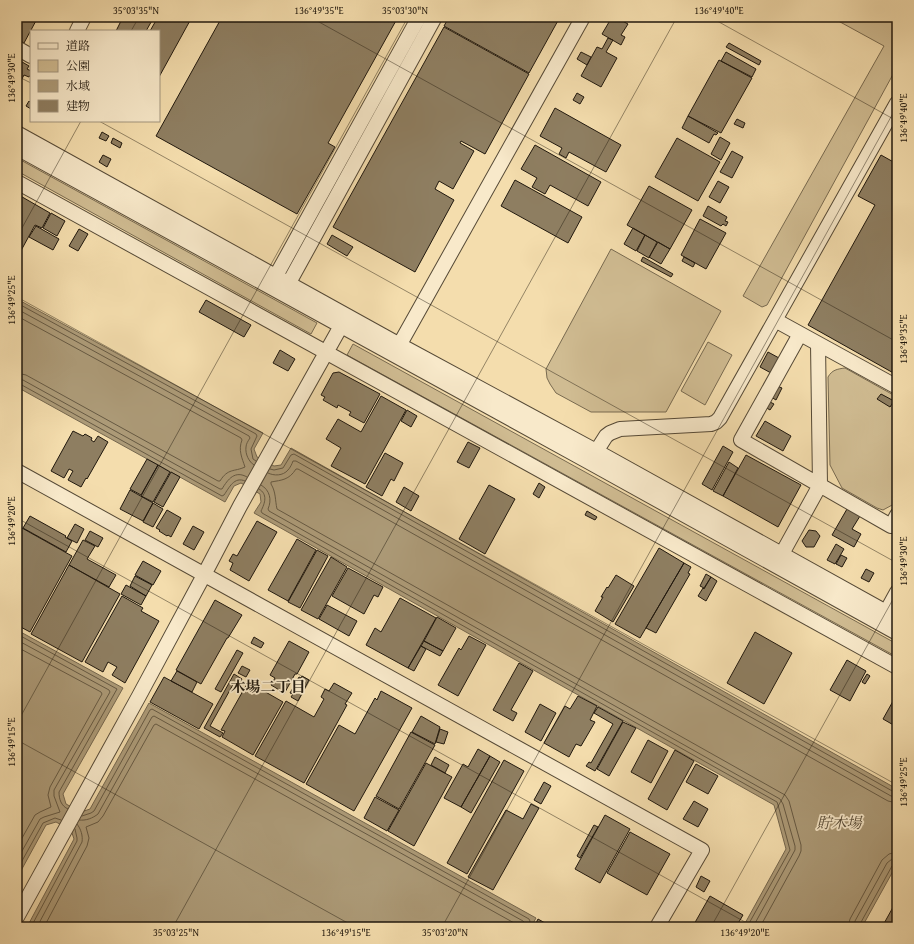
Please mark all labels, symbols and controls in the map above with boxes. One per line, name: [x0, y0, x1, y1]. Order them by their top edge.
text: 35°03'35"N: [113, 3, 159, 18]
text: 136°49'35"E: [294, 3, 344, 18]
text: 35°03'30"N: [382, 3, 428, 18]
text: 136°49'40"E: [694, 3, 744, 18]
legend: [30, 30, 160, 122]
text: 道路: [66, 37, 90, 54]
text: 136°49'30"E: [4, 53, 19, 103]
text: 公園: [66, 57, 90, 74]
text: 水域: [66, 77, 90, 94]
text: 136°49'40"E: [896, 93, 911, 143]
text: 建物: [66, 97, 90, 114]
text: 136°49'25"E: [4, 275, 19, 325]
text: 136°49'35"E: [896, 314, 911, 364]
text: 136°49'20"E: [4, 496, 19, 546]
text: 136°49'30"E: [896, 536, 911, 586]
district label: 木場二丁目: [230, 676, 306, 697]
text: 136°49'15"E: [4, 717, 19, 767]
text: 136°49'25"E: [896, 757, 911, 807]
water label: 貯木場: [816, 812, 863, 833]
text: 35°03'25"N: [153, 925, 199, 940]
text: 136°49'15"E: [321, 925, 371, 940]
text: 35°03'20"N: [422, 925, 468, 940]
text: 136°49'20"E: [720, 925, 770, 940]

